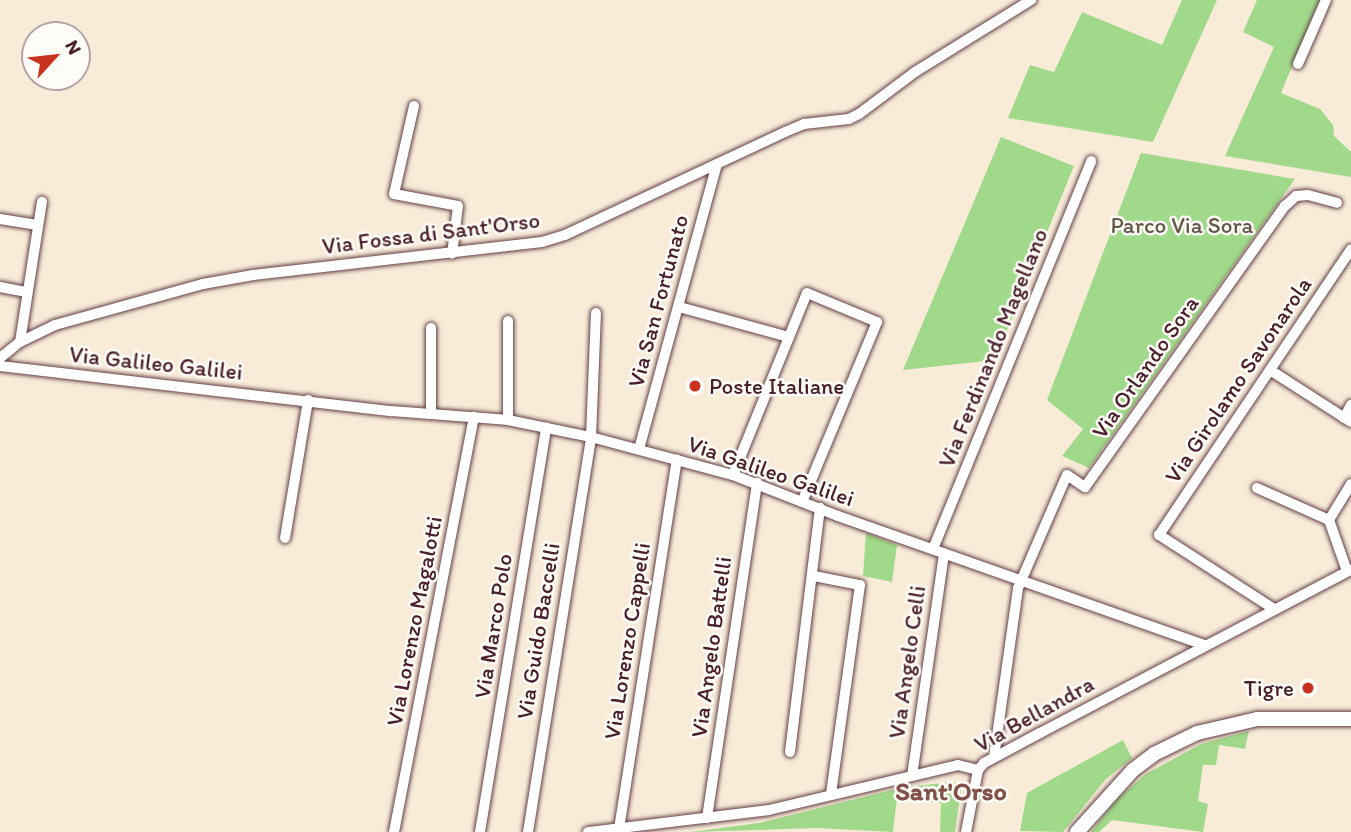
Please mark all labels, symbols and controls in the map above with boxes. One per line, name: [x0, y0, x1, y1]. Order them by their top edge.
north arrow: [21, 21, 91, 91]
text: N: [60, 36, 87, 58]
street label: Via Fossa di Sant'Orso: [321, 206, 541, 260]
park label: Parco Via Sora: [1111, 211, 1253, 239]
street label: Via San Fortunato: [622, 212, 694, 390]
street label: Via Ferdinando Magellano: [932, 225, 1054, 471]
street label: Via Girolamo Savonarola: [1159, 271, 1317, 489]
street label: Via Orlando Sora: [1086, 290, 1204, 444]
street label: Via Galileo Galilei: [68, 340, 244, 386]
place label: Poste Italiane: [709, 372, 846, 400]
marker: Poste Italiane: [687, 378, 703, 394]
street label: Via Galileo Galilei: [684, 430, 858, 512]
street label: Via Lorenzo Magalotti: [380, 514, 448, 728]
street label: Via Lorenzo Cappelli: [598, 540, 656, 742]
street label: Via Guido Baccelli: [510, 541, 566, 721]
street label: Via Marco Polo: [468, 552, 518, 700]
street label: Via Angelo Battelli: [685, 555, 737, 739]
street label: Via Angelo Celli: [883, 584, 931, 740]
street label: Via Bellandra: [969, 670, 1099, 758]
place label: Tigre: [1244, 674, 1294, 702]
marker: Tigre: [1300, 680, 1316, 696]
district label: Sant'Orso: [895, 776, 1007, 808]

